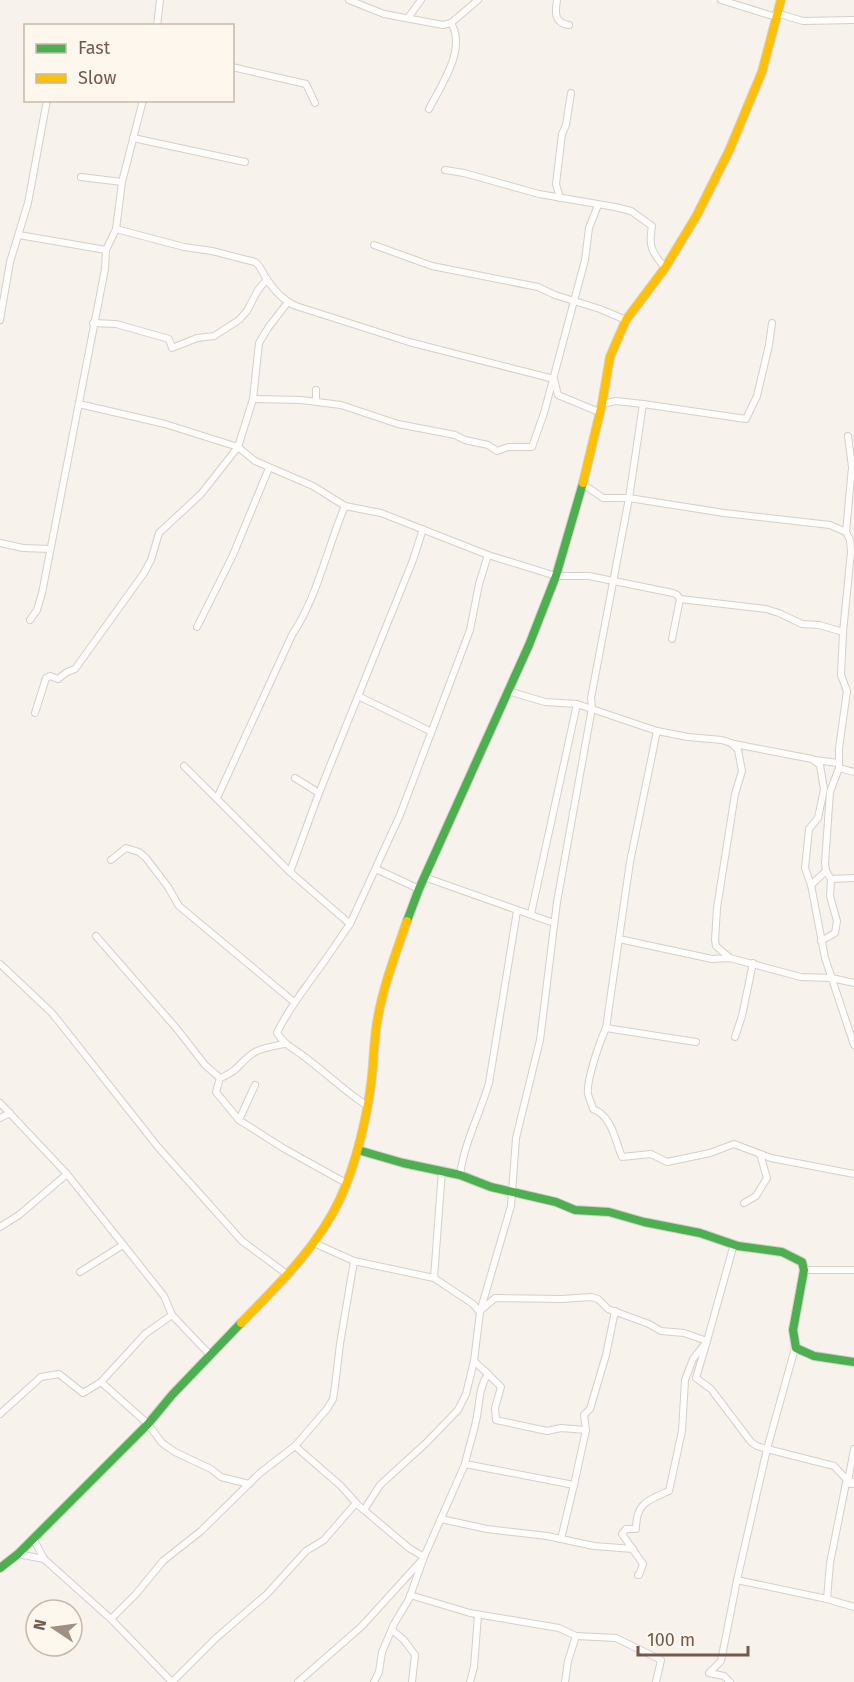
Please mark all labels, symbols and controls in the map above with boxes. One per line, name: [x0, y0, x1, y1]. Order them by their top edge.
legend: [24, 24, 234, 102]
text: Fast: [78, 37, 111, 59]
text: Slow: [78, 67, 117, 89]
north arrow: [24, 1598, 84, 1658]
text: N: [29, 1617, 50, 1632]
scale bar: [638, 1619, 748, 1657]
text: 100 m: [647, 1629, 695, 1651]

